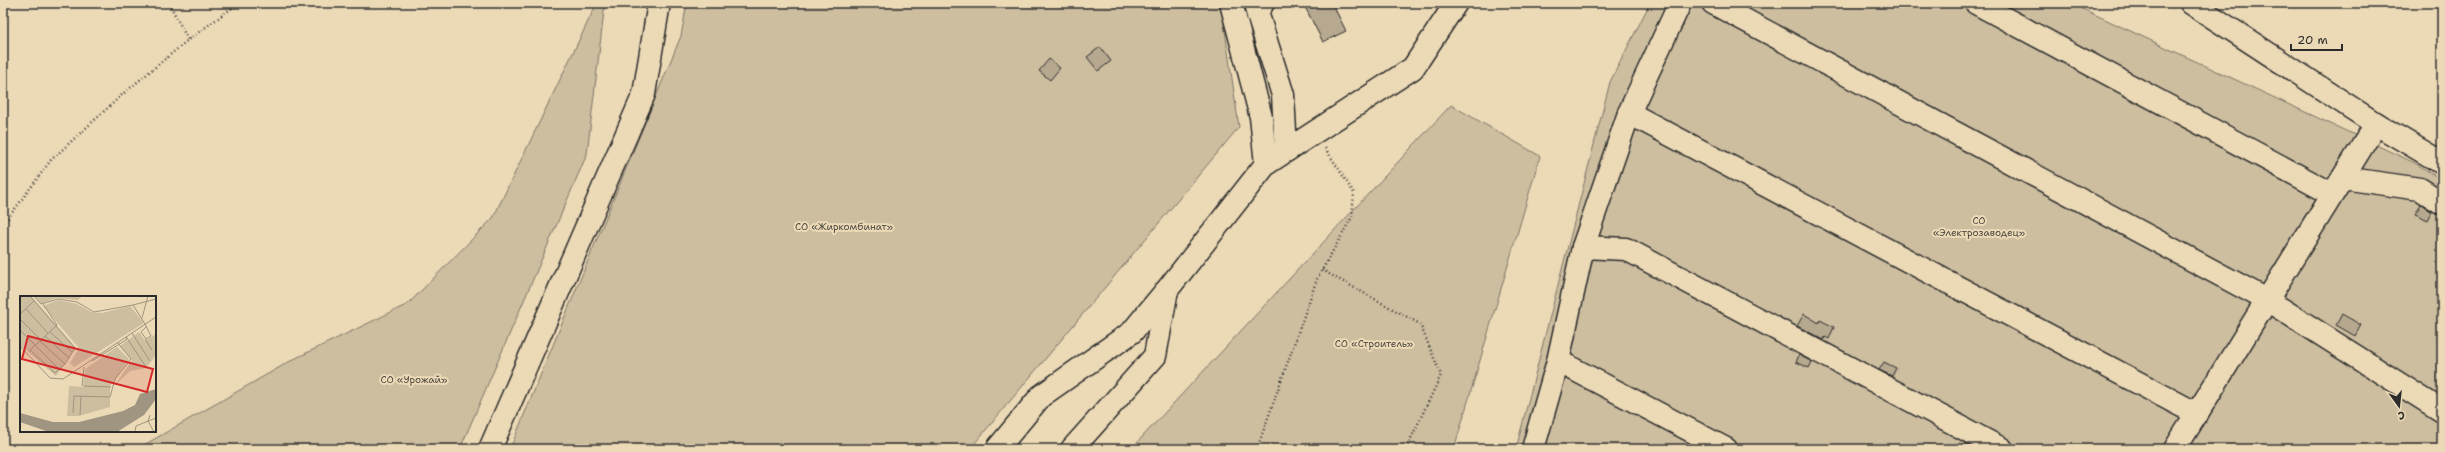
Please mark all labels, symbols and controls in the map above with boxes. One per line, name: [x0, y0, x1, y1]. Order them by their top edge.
scale bar: [2291, 26, 2342, 52]
text: 20 m: [2297, 32, 2328, 48]
park label: СО «Электрозаводец»: [1933, 214, 2025, 239]
park label: СО «Жиркомбинат»: [795, 220, 893, 233]
inset map: [20, 296, 156, 432]
park label: СО «Строитель»: [1335, 337, 1413, 350]
park label: СО «Урожай»: [381, 373, 447, 386]
north arrow: [2379, 386, 2419, 426]
text: С: [2396, 407, 2407, 423]

